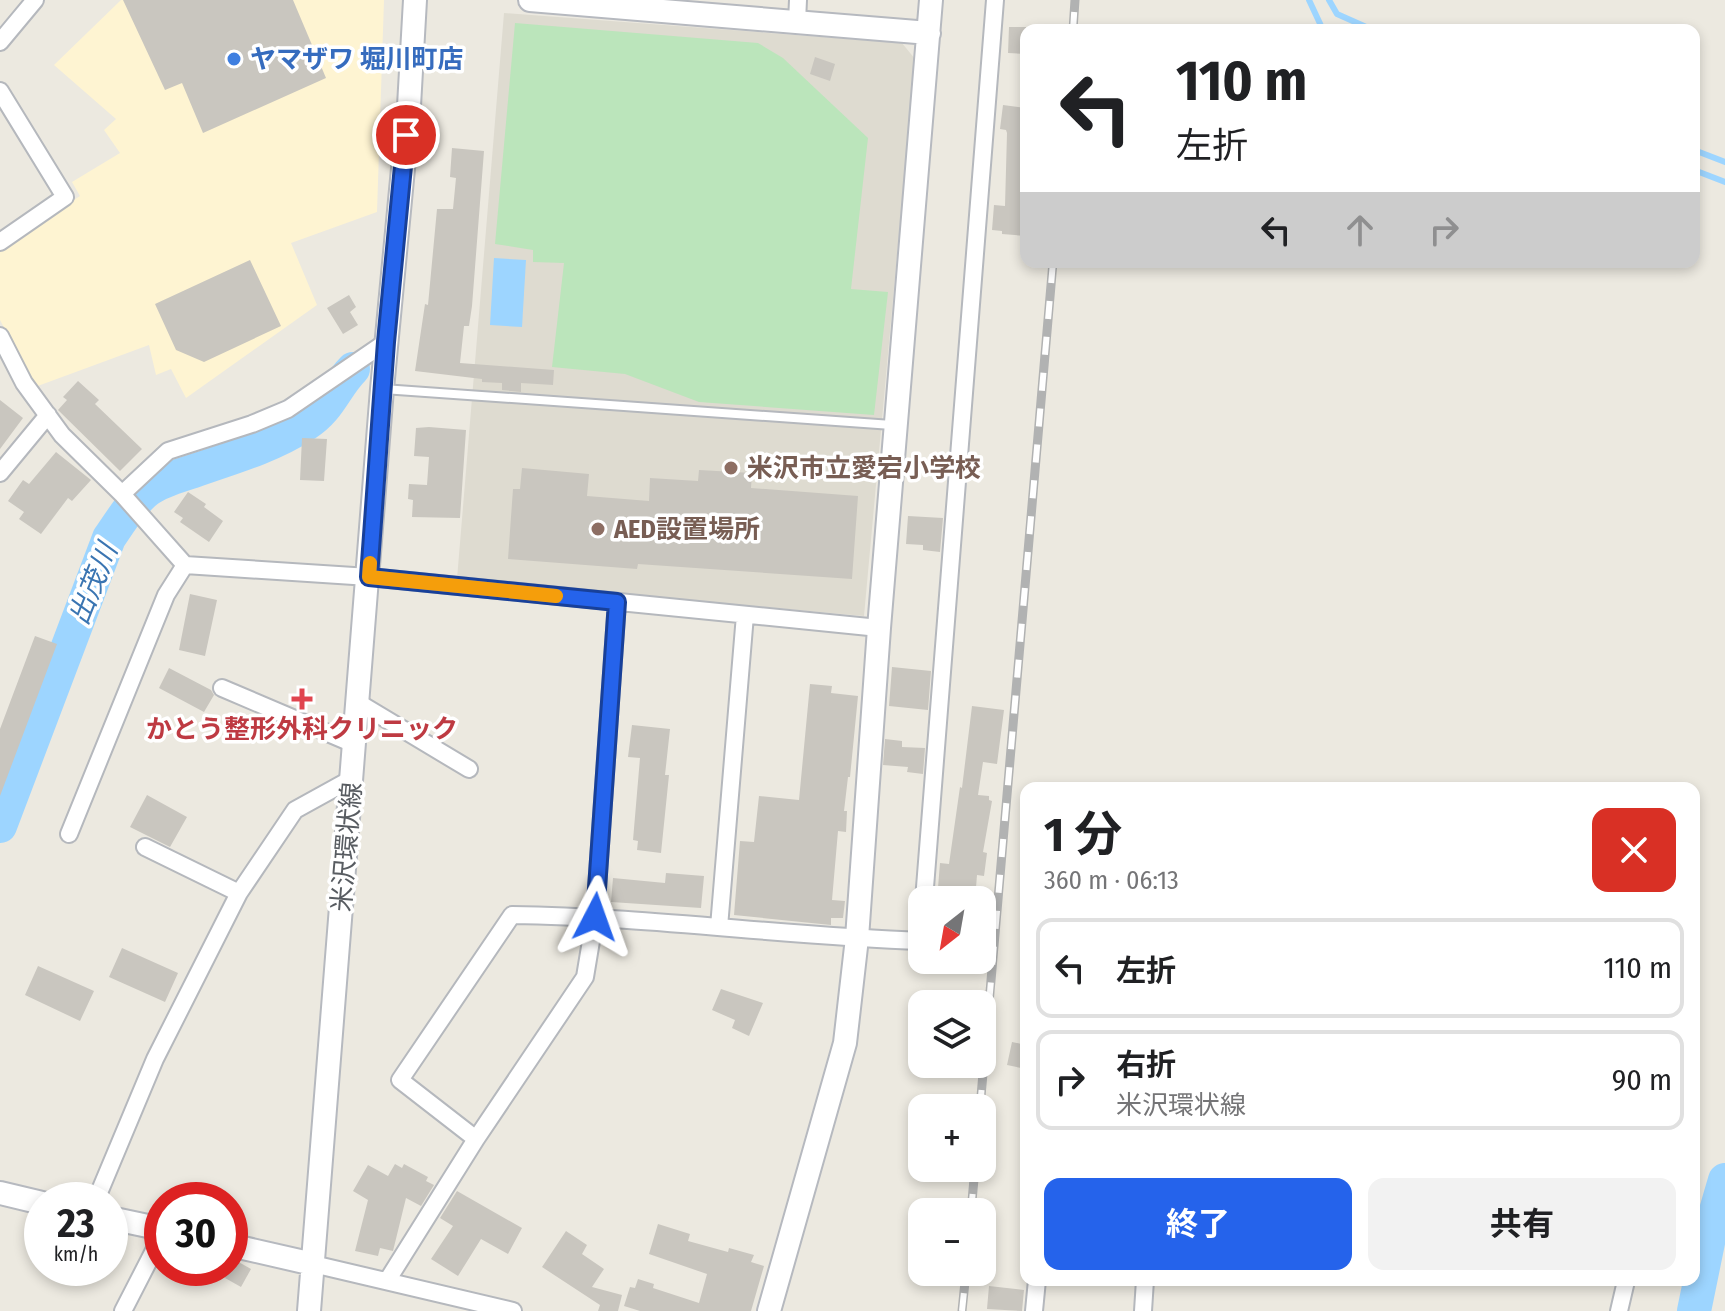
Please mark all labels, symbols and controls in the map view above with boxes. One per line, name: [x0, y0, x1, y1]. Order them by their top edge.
place label: ヤマザワ 堀川町店: [250, 44, 463, 75]
text: 110 m: [1176, 48, 1307, 115]
marker: ヤマザワ 堀川町店: [225, 50, 243, 68]
icon: left: [1044, 56, 1148, 160]
pin: [372, 101, 440, 169]
icon: arrive: [384, 113, 428, 157]
text: 左折: [1176, 124, 1248, 168]
icon: left: [1254, 208, 1298, 252]
icon: ahead: [1338, 208, 1382, 252]
icon: right: [1422, 208, 1466, 252]
place label: 米沢市立愛宕小学校: [747, 453, 981, 484]
marker: 米沢市立愛宕小学校: [722, 459, 740, 477]
place label: AED設置場所: [613, 514, 760, 545]
marker: AED設置場所: [589, 520, 607, 538]
water label: 出茂川: [62, 536, 125, 629]
marker: かとう整形外科クリニック: [291, 688, 313, 710]
place label: かとう整形外科クリニック: [146, 714, 458, 745]
street label: 米沢環状線: [326, 781, 368, 913]
text: 1 分: [1044, 806, 1122, 864]
button: close: [1592, 808, 1676, 892]
text: 360 m · 06:13: [1044, 865, 1179, 896]
position arrow: [553, 875, 637, 959]
north arrow: [908, 886, 996, 974]
map controls: [908, 886, 996, 1286]
icon: left: [1048, 946, 1092, 990]
text: 110 m: [1603, 950, 1672, 986]
text: 左折: [1116, 953, 1176, 989]
button: layers: [908, 990, 996, 1078]
text: 右折: [1116, 1047, 1176, 1083]
icon: right: [1048, 1058, 1092, 1102]
text: 90 m: [1612, 1062, 1672, 1098]
text: 米沢環状線: [1116, 1090, 1246, 1121]
button: +: [908, 1094, 996, 1182]
button: 終了: [1044, 1178, 1352, 1270]
button: 共有: [1368, 1178, 1676, 1270]
speed limit sign: 30: [144, 1182, 248, 1286]
button: −: [908, 1198, 996, 1286]
text: 23: [57, 1200, 95, 1248]
text: km/h: [54, 1242, 98, 1266]

